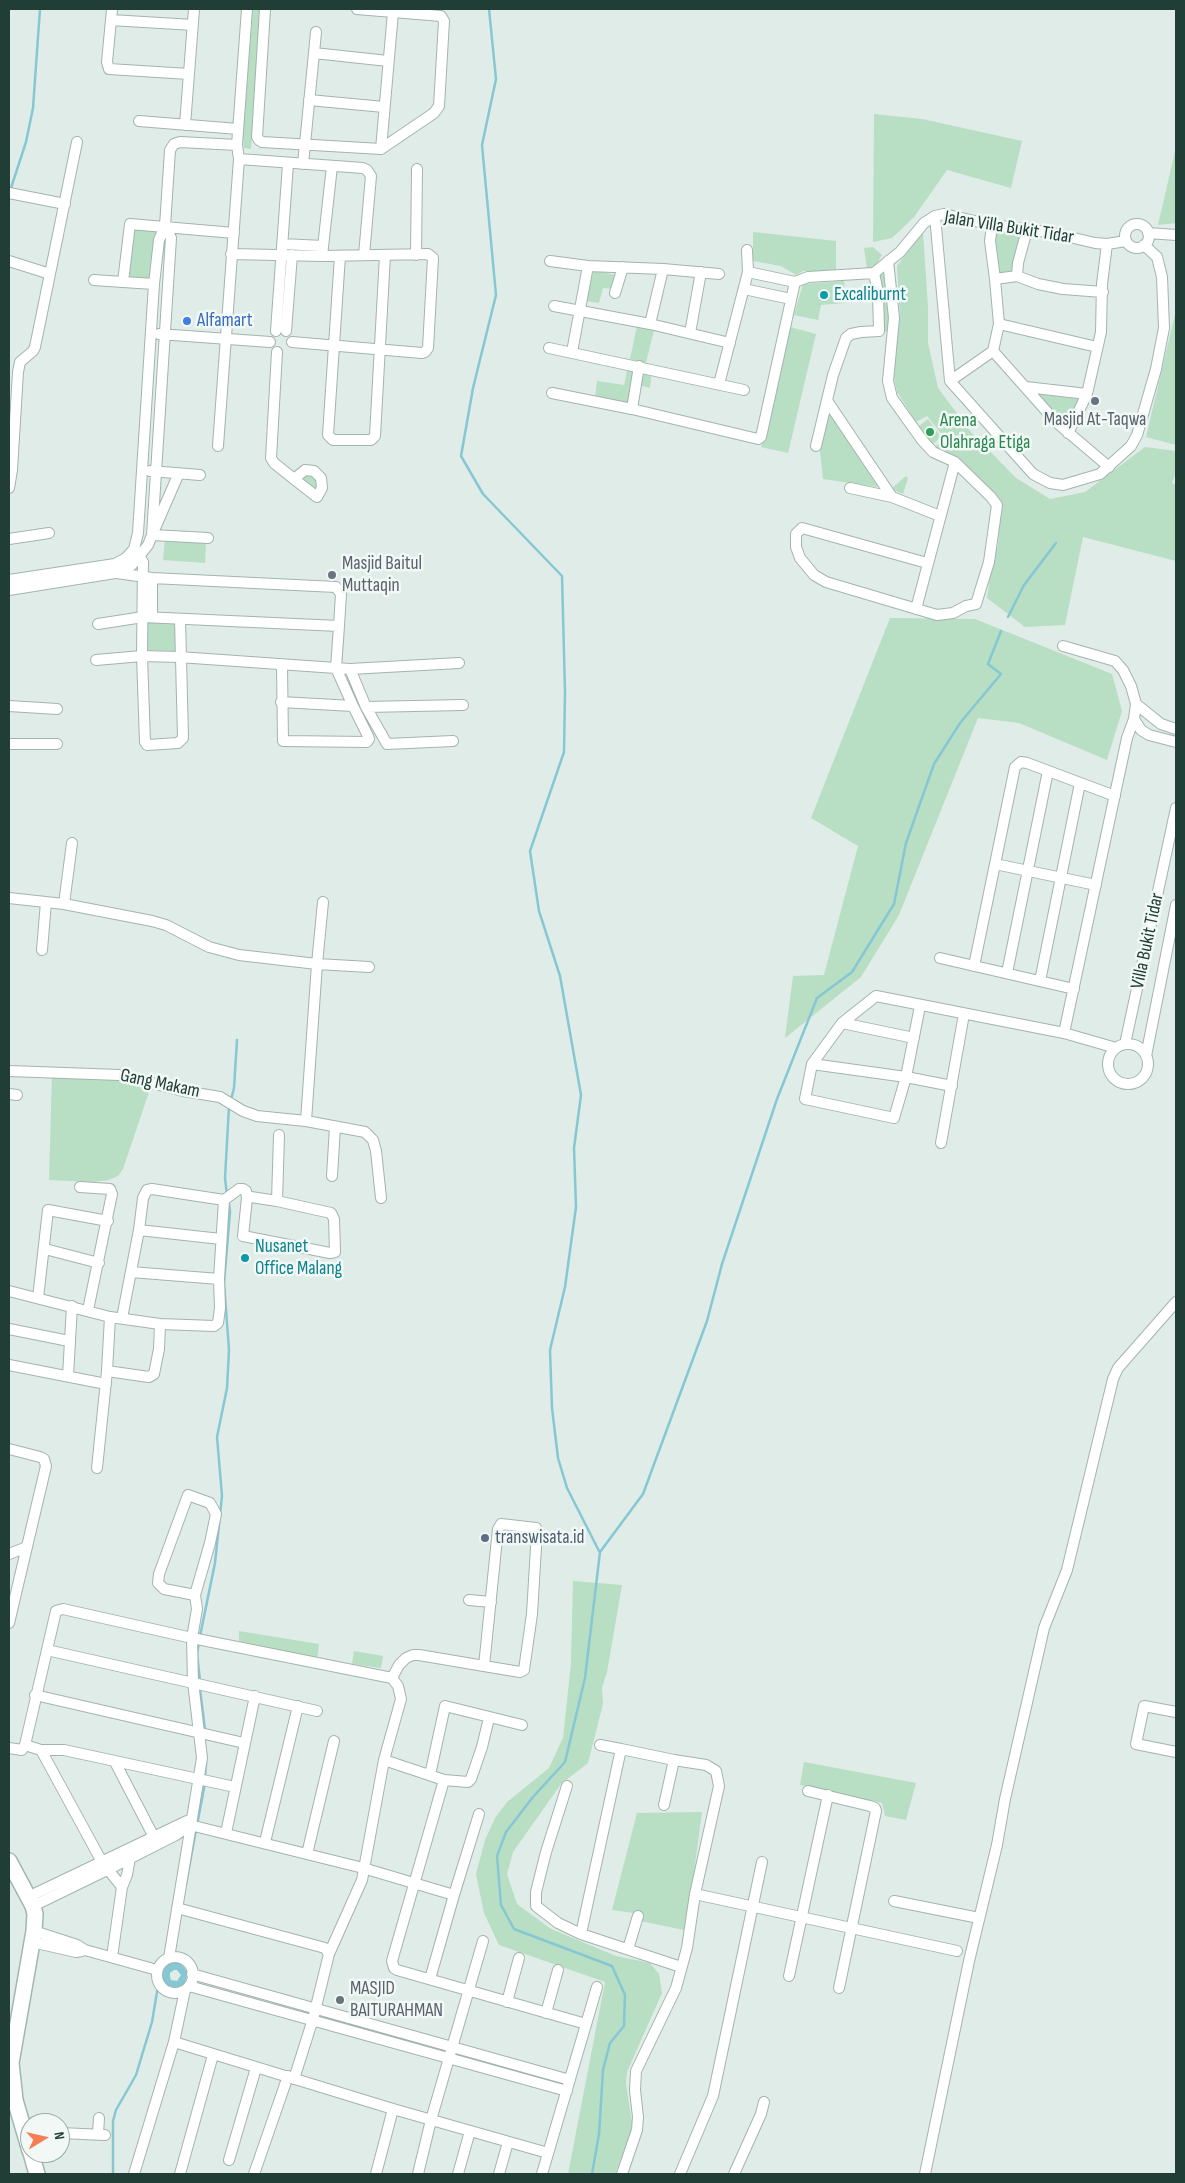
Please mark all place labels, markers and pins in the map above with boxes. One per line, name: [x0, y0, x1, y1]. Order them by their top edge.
place label: Excaliburnt: [834, 284, 906, 306]
marker: Excaliburnt: [818, 289, 830, 301]
place label: Alfamart: [197, 310, 252, 332]
marker: Alfamart: [181, 315, 193, 327]
marker: Masjid At-Taqwa: [1089, 395, 1101, 407]
place label: Masjid At-Taqwa: [1044, 409, 1146, 431]
place label: Arena Olahraga Etiga: [940, 410, 1030, 454]
marker: Arena Olahraga Etiga: [924, 426, 936, 438]
place label: Masjid Baitul Muttaqin: [342, 553, 422, 597]
marker: Masjid Baitul Muttaqin: [326, 569, 338, 581]
place label: Nusanet Office Malang: [255, 1236, 342, 1280]
marker: Nusanet Office Malang: [239, 1252, 251, 1264]
place label: transwisata.id: [495, 1527, 585, 1549]
marker: transwisata.id: [479, 1532, 491, 1544]
place label: MASJID BAITURAHMAN: [350, 1978, 443, 2022]
marker: MASJID BAITURAHMAN: [334, 1994, 346, 2006]

